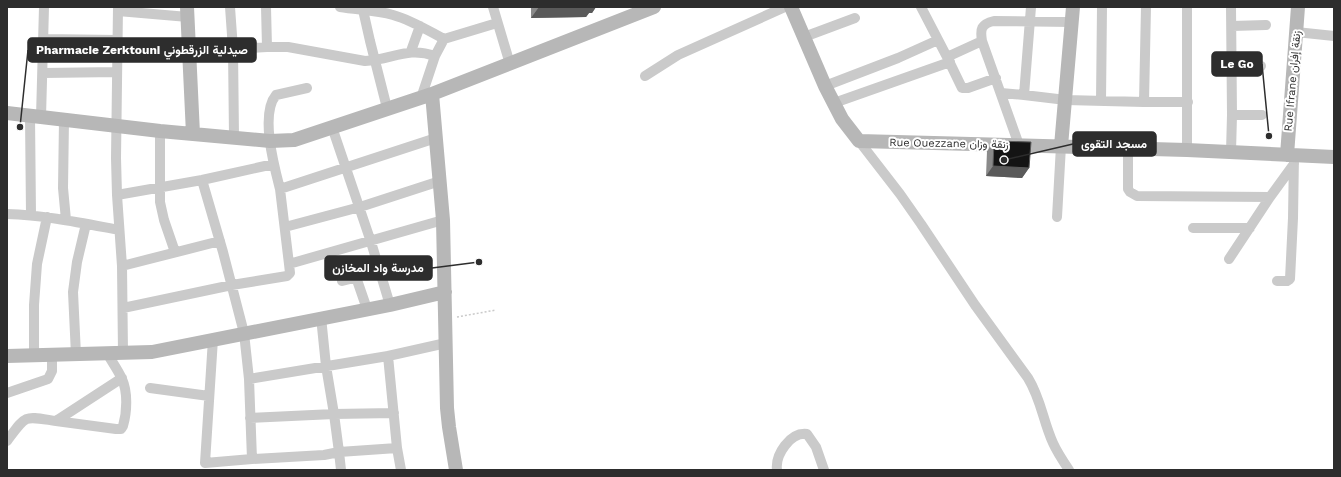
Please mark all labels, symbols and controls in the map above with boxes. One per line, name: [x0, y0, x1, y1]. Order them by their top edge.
street label: Rue Ifrane زنقة إفران: [1282, 30, 1303, 132]
callout: Pharmacie Zerktouni صيدلية الزرقطوني: [28, 38, 256, 62]
text: Pharmacie Zerktouni صيدلية الزرقطوني: [36, 43, 248, 60]
callout: Le Go: [1212, 52, 1262, 76]
text: Le Go: [1220, 57, 1254, 71]
callout: مسجد التقوى: [1073, 132, 1156, 156]
street label: Rue Ouezzane زنقة وزان: [889, 136, 1009, 151]
text: مسجد التقوى: [1081, 137, 1148, 152]
callout: مدرسة واد المخازن: [325, 256, 432, 280]
text: مدرسة واد المخازن: [332, 261, 424, 276]

